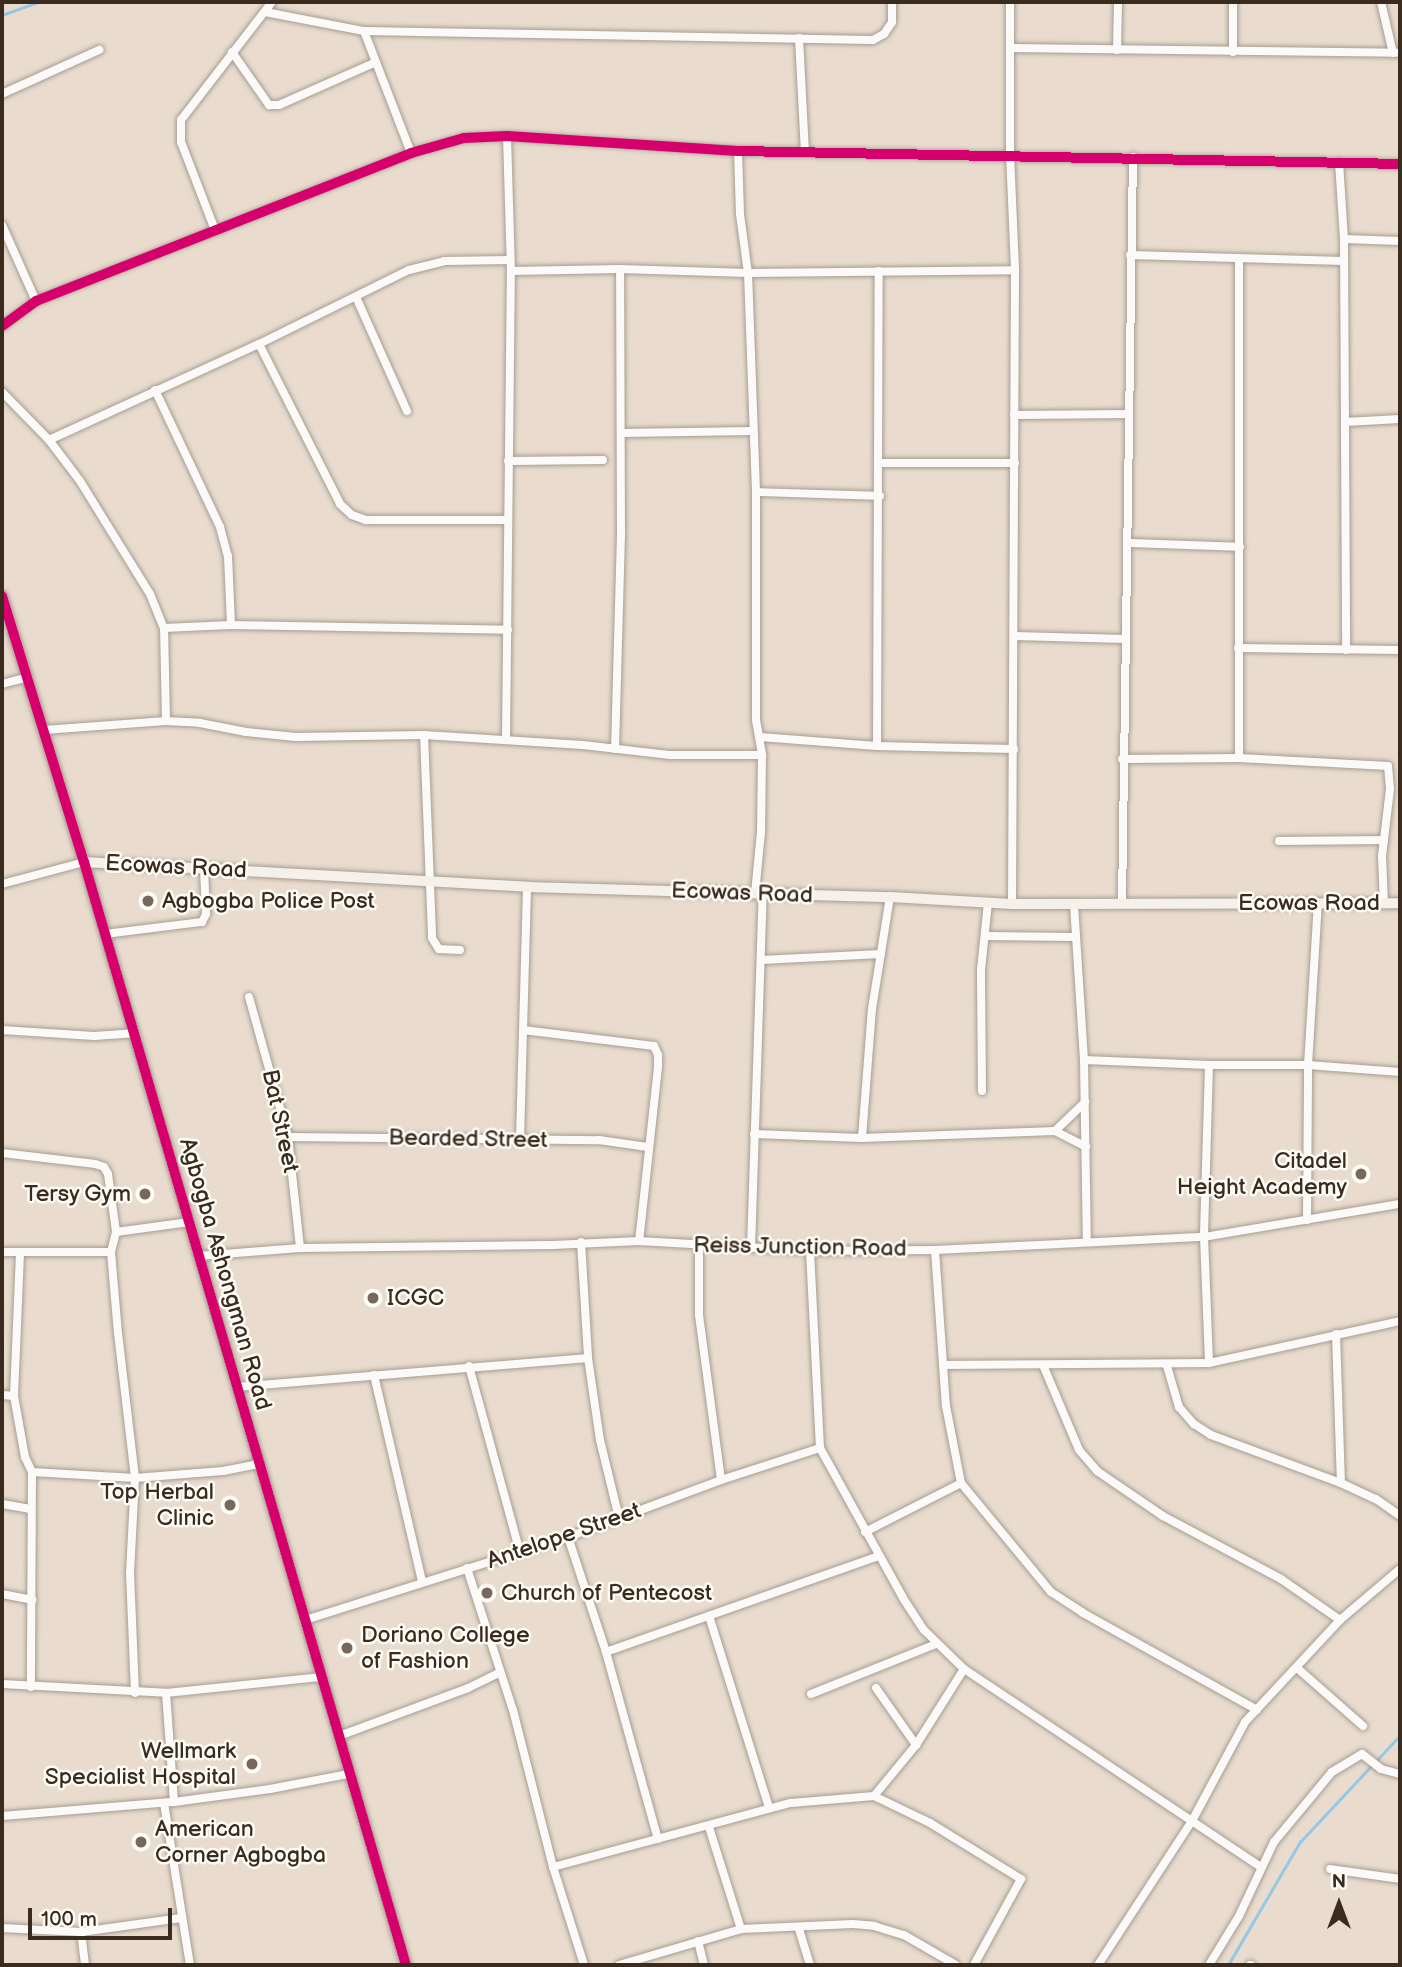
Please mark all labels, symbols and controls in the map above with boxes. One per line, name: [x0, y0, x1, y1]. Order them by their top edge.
street label: Ecowas Road: [104, 850, 248, 884]
street label: Ecowas Road: [671, 877, 813, 909]
place label: Agbogba Police Post: [162, 887, 375, 915]
street label: Ecowas Road: [1238, 889, 1380, 917]
marker: Agbogba Police Post: [140, 893, 156, 909]
street label: Bat Street: [256, 1067, 304, 1175]
street label: Bearded Street: [388, 1124, 548, 1154]
street label: Agbogba Ashongman Road: [173, 1135, 277, 1413]
place label: Citadel Height Academy: [1177, 1147, 1347, 1201]
marker: Citadel Height Academy: [1353, 1166, 1369, 1182]
place label: Tersy Gym: [23, 1180, 131, 1208]
marker: Tersy Gym: [137, 1186, 153, 1202]
street label: Reiss Junction Road: [692, 1231, 908, 1263]
place label: ICGC: [387, 1284, 444, 1312]
marker: ICGC: [365, 1290, 381, 1306]
place label: Top Herbal Clinic: [100, 1478, 214, 1532]
marker: Top Herbal Clinic: [220, 1495, 240, 1515]
street label: Antelope Street: [483, 1497, 645, 1575]
place label: Church of Pentecost: [501, 1579, 712, 1607]
marker: Church of Pentecost: [479, 1585, 495, 1601]
place label: Doriano College of Fashion: [361, 1621, 530, 1675]
marker: Doriano College of Fashion: [339, 1640, 355, 1656]
place label: Wellmark Specialist Hospital: [45, 1737, 236, 1791]
marker: Wellmark Specialist Hospital: [242, 1754, 262, 1774]
place label: American Corner Agbogba: [155, 1815, 326, 1869]
marker: American Corner Agbogba: [133, 1834, 149, 1850]
north arrow: [1304, 1869, 1374, 1939]
text: N: [1332, 1871, 1346, 1894]
scale bar: [32, 1894, 175, 1938]
text: 100 m: [41, 1907, 97, 1932]

